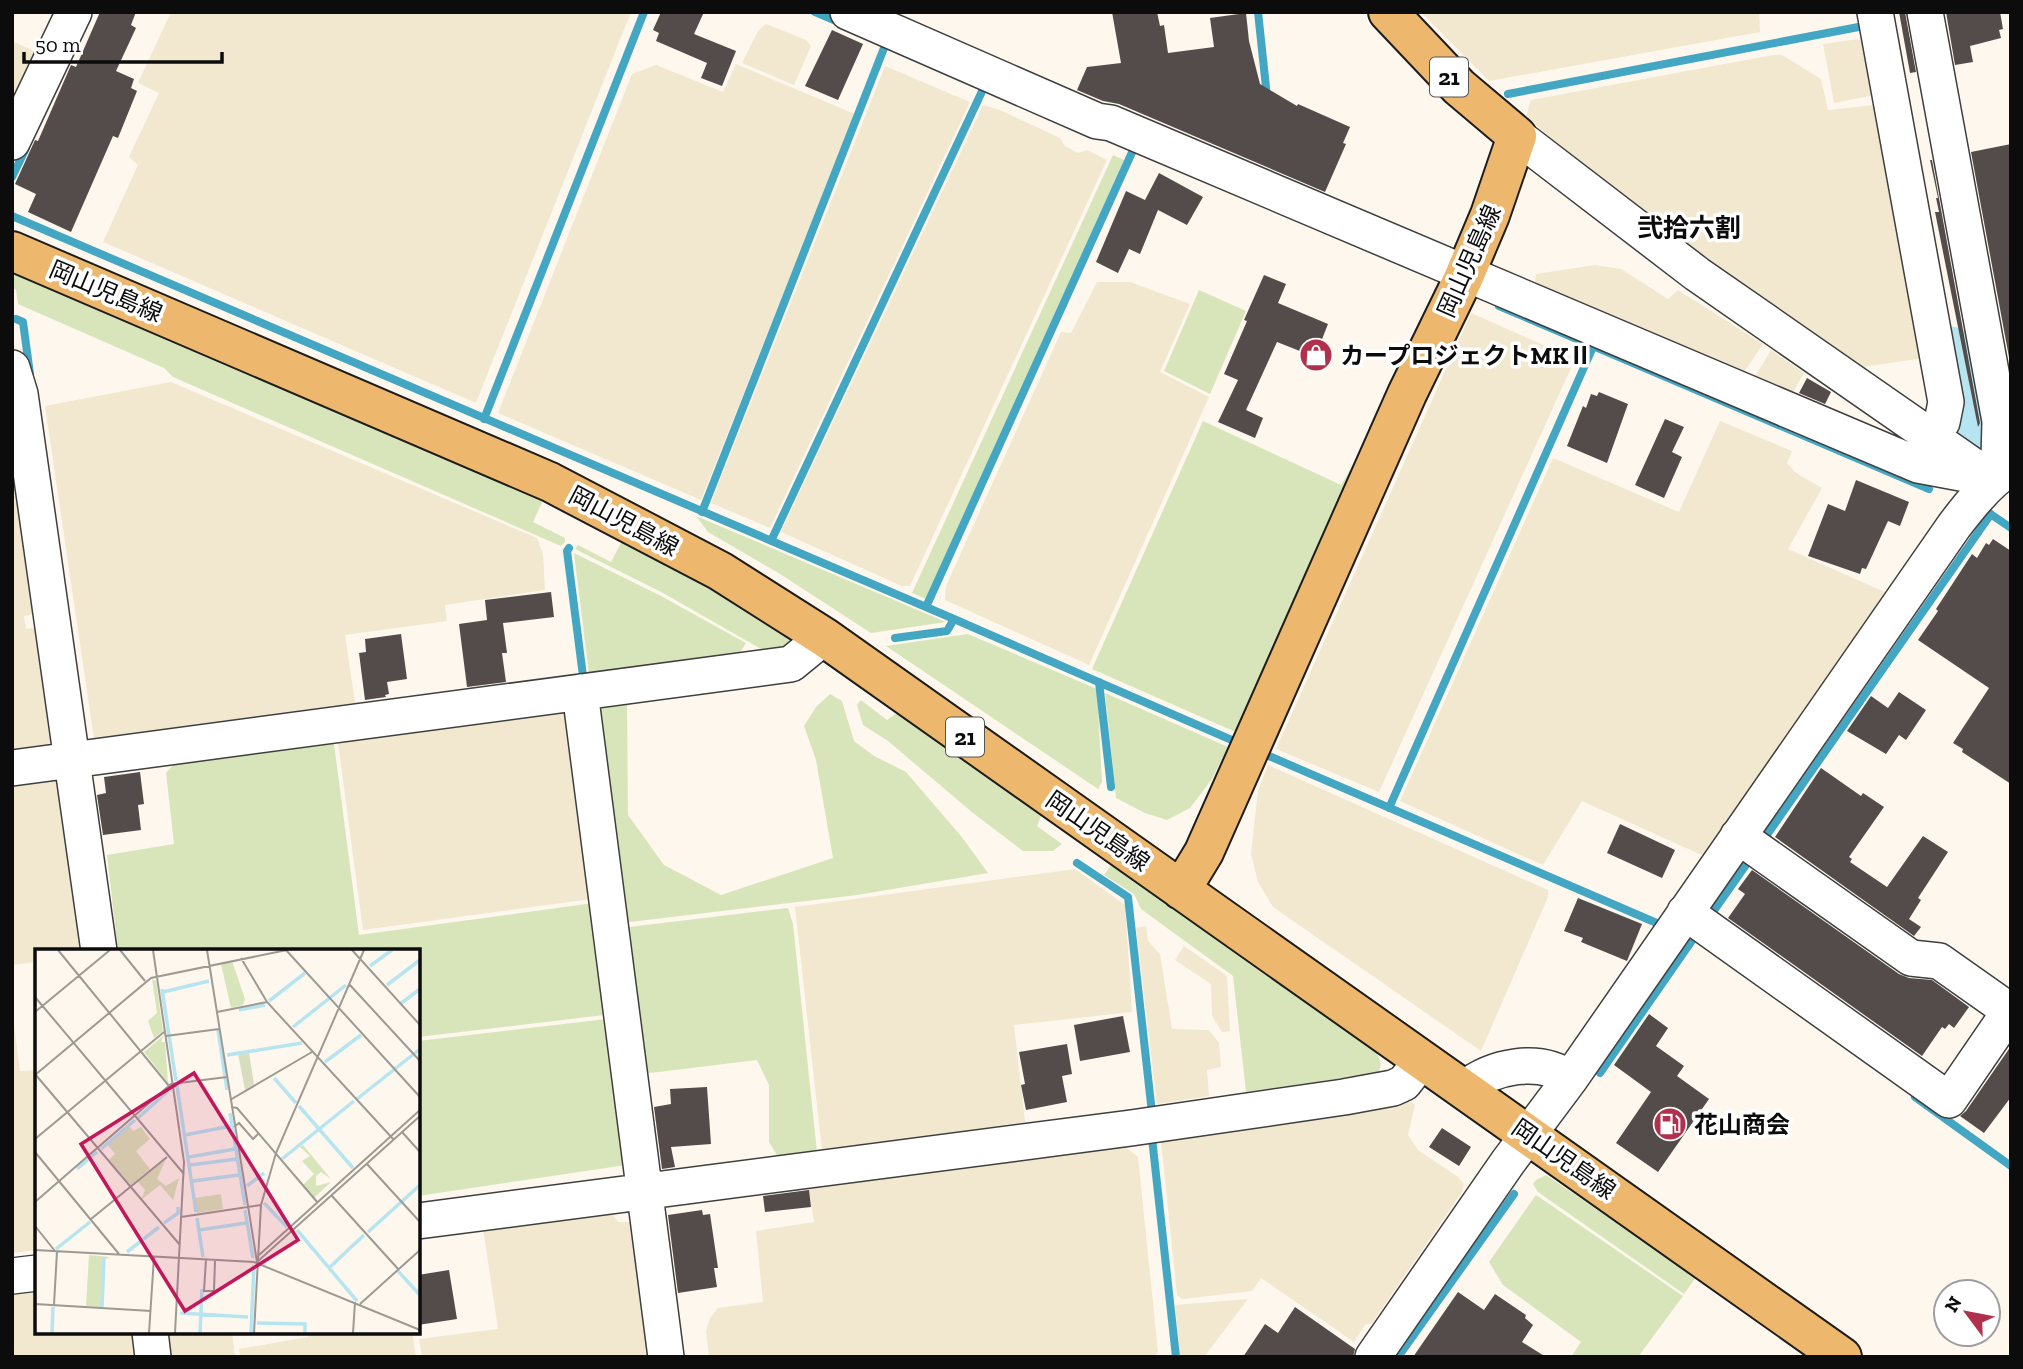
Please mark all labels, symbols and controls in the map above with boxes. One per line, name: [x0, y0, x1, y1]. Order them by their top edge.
scale bar: [24, 21, 222, 65]
text: 50 m: [35, 32, 81, 57]
road number: 21: [1430, 58, 1468, 96]
street label: 岡山児島線: [1431, 200, 1507, 322]
district label: 弐拾六割: [1637, 212, 1741, 244]
street label: 岡山児島線: [45, 254, 167, 328]
shop icon: カープロジェクトMKⅡ: [1297, 336, 1335, 374]
place label: カープロジェクトMKⅡ: [1340, 341, 1592, 370]
street label: 岡山児島線: [564, 480, 684, 562]
road number: 21: [946, 718, 984, 757]
street label: 岡山児島線: [1041, 785, 1155, 877]
inset map: [35, 949, 420, 1334]
fuel station icon: 花山商会: [1651, 1105, 1689, 1143]
place label: 花山商会: [1694, 1110, 1790, 1139]
street label: 岡山児島線: [1507, 1113, 1621, 1205]
north arrow: [1932, 1278, 2002, 1348]
text: N: [1939, 1292, 1967, 1316]

